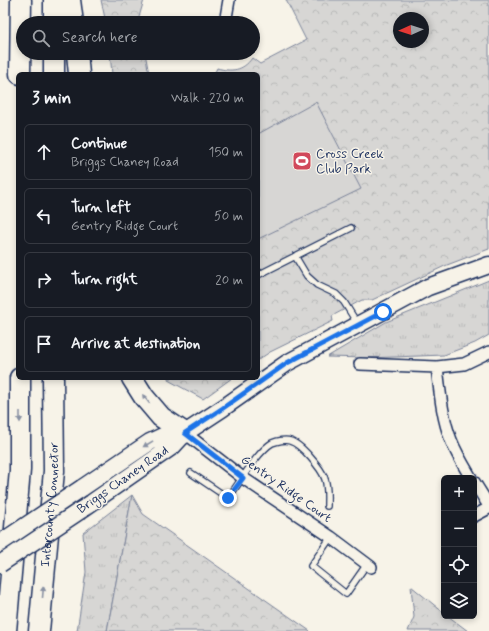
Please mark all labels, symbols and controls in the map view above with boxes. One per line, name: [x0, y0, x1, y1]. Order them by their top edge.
north arrow: [393, 12, 429, 48]
search box: [16, 16, 260, 60]
icon: search: [30, 27, 52, 49]
text: Search here: [62, 28, 138, 48]
text: 3 min: [32, 87, 71, 109]
text: Walk · 220 m: [171, 90, 244, 107]
text: Continue: [71, 134, 127, 154]
icon: ahead: [33, 141, 55, 163]
text: 150 m: [209, 144, 243, 161]
place label: Cross Creek Club Park: [316, 146, 384, 178]
sports icon: Cross Creek Club Park: [291, 150, 313, 172]
text: Briggs Chaney Road: [71, 154, 179, 171]
text: Turn left: [71, 198, 131, 218]
icon: left: [33, 205, 55, 227]
text: 50 m: [214, 208, 243, 225]
text: Gentry Ridge Court: [71, 218, 178, 235]
icon: right: [33, 269, 55, 291]
text: Turn right: [71, 270, 138, 290]
text: 20 m: [215, 272, 243, 289]
route start: [374, 303, 392, 321]
icon: arrive: [33, 333, 55, 355]
text: Arrive at destination: [71, 334, 200, 354]
one-way arrow: [141, 393, 150, 404]
one-way arrow: [17, 411, 23, 424]
one-way arrow: [143, 440, 153, 448]
street label: Intercounty Connector: [37, 441, 63, 568]
street label: Briggs Chaney Road: [74, 442, 173, 519]
street label: Gentry Ridge Court: [236, 451, 335, 528]
map controls: [441, 475, 477, 619]
button: +: [441, 475, 477, 511]
route end: [219, 489, 237, 507]
button: −: [441, 511, 477, 547]
button: locate: [441, 547, 477, 583]
button: layers: [441, 583, 477, 619]
one-way arrow: [40, 586, 46, 598]

